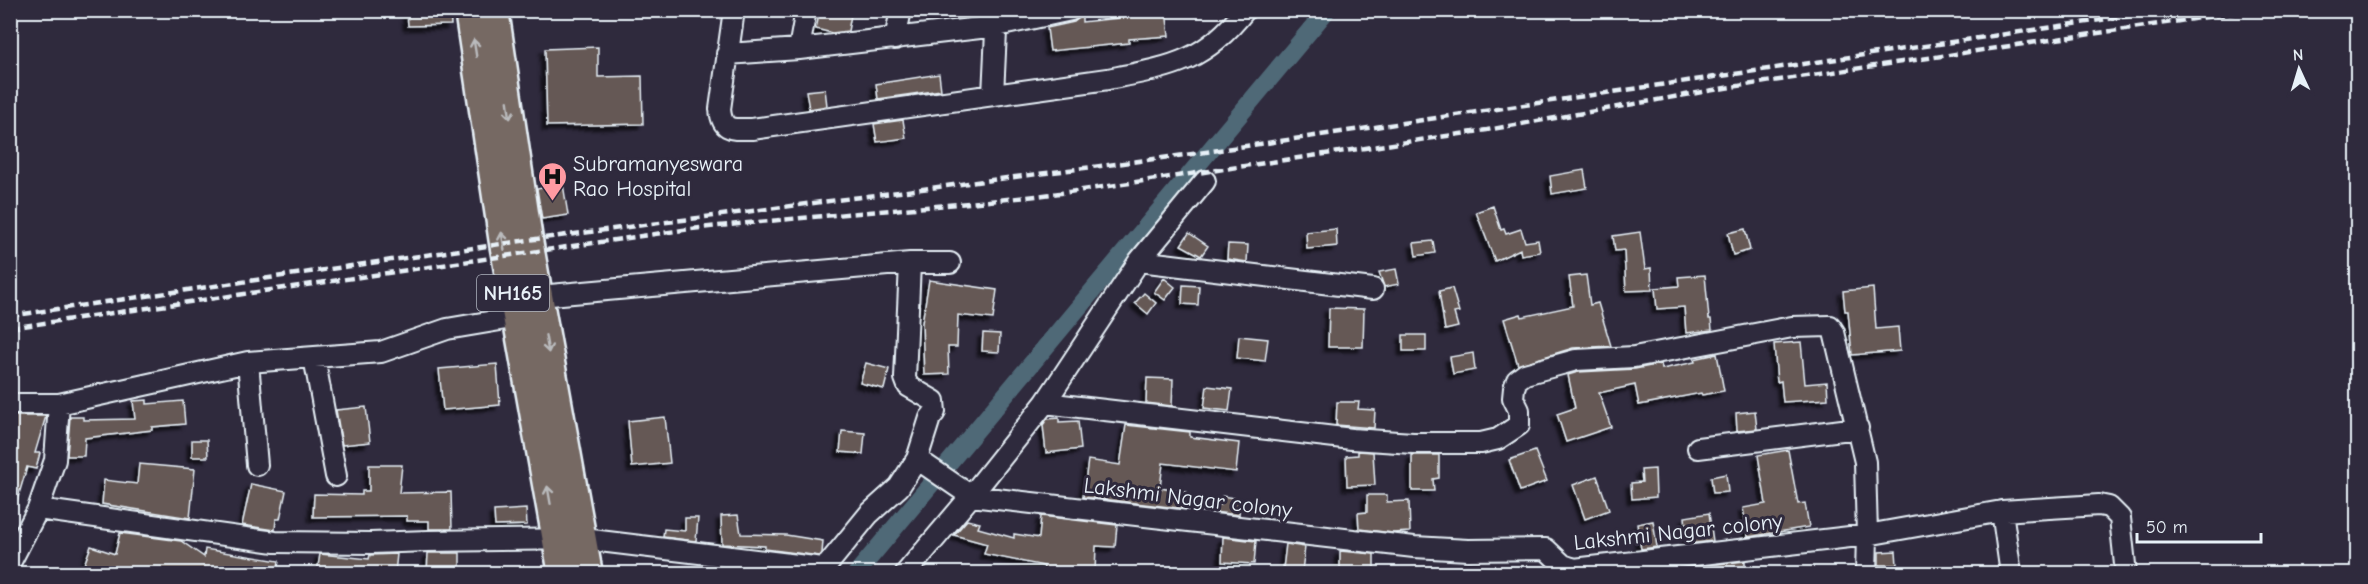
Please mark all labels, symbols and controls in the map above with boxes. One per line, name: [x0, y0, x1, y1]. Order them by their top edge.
one-way arrow: [469, 39, 480, 59]
north arrow: [2269, 39, 2329, 99]
text: N: [2292, 46, 2304, 64]
one-way arrow: [504, 99, 515, 119]
place label: Subramanyeswara Rao Hospital: [573, 151, 743, 202]
hospital icon: Subramanyeswara Rao Hospital: [536, 160, 568, 202]
one-way arrow: [498, 232, 509, 252]
road number: NH165: [477, 275, 549, 311]
one-way arrow: [542, 333, 553, 353]
street label: Lakshmi Nagar colony: [1082, 472, 1294, 524]
one-way arrow: [544, 486, 555, 506]
scale bar: [2137, 506, 2262, 544]
street label: Lakshmi Nagar colony: [1572, 508, 1784, 556]
text: 50 m: [2146, 517, 2188, 538]

